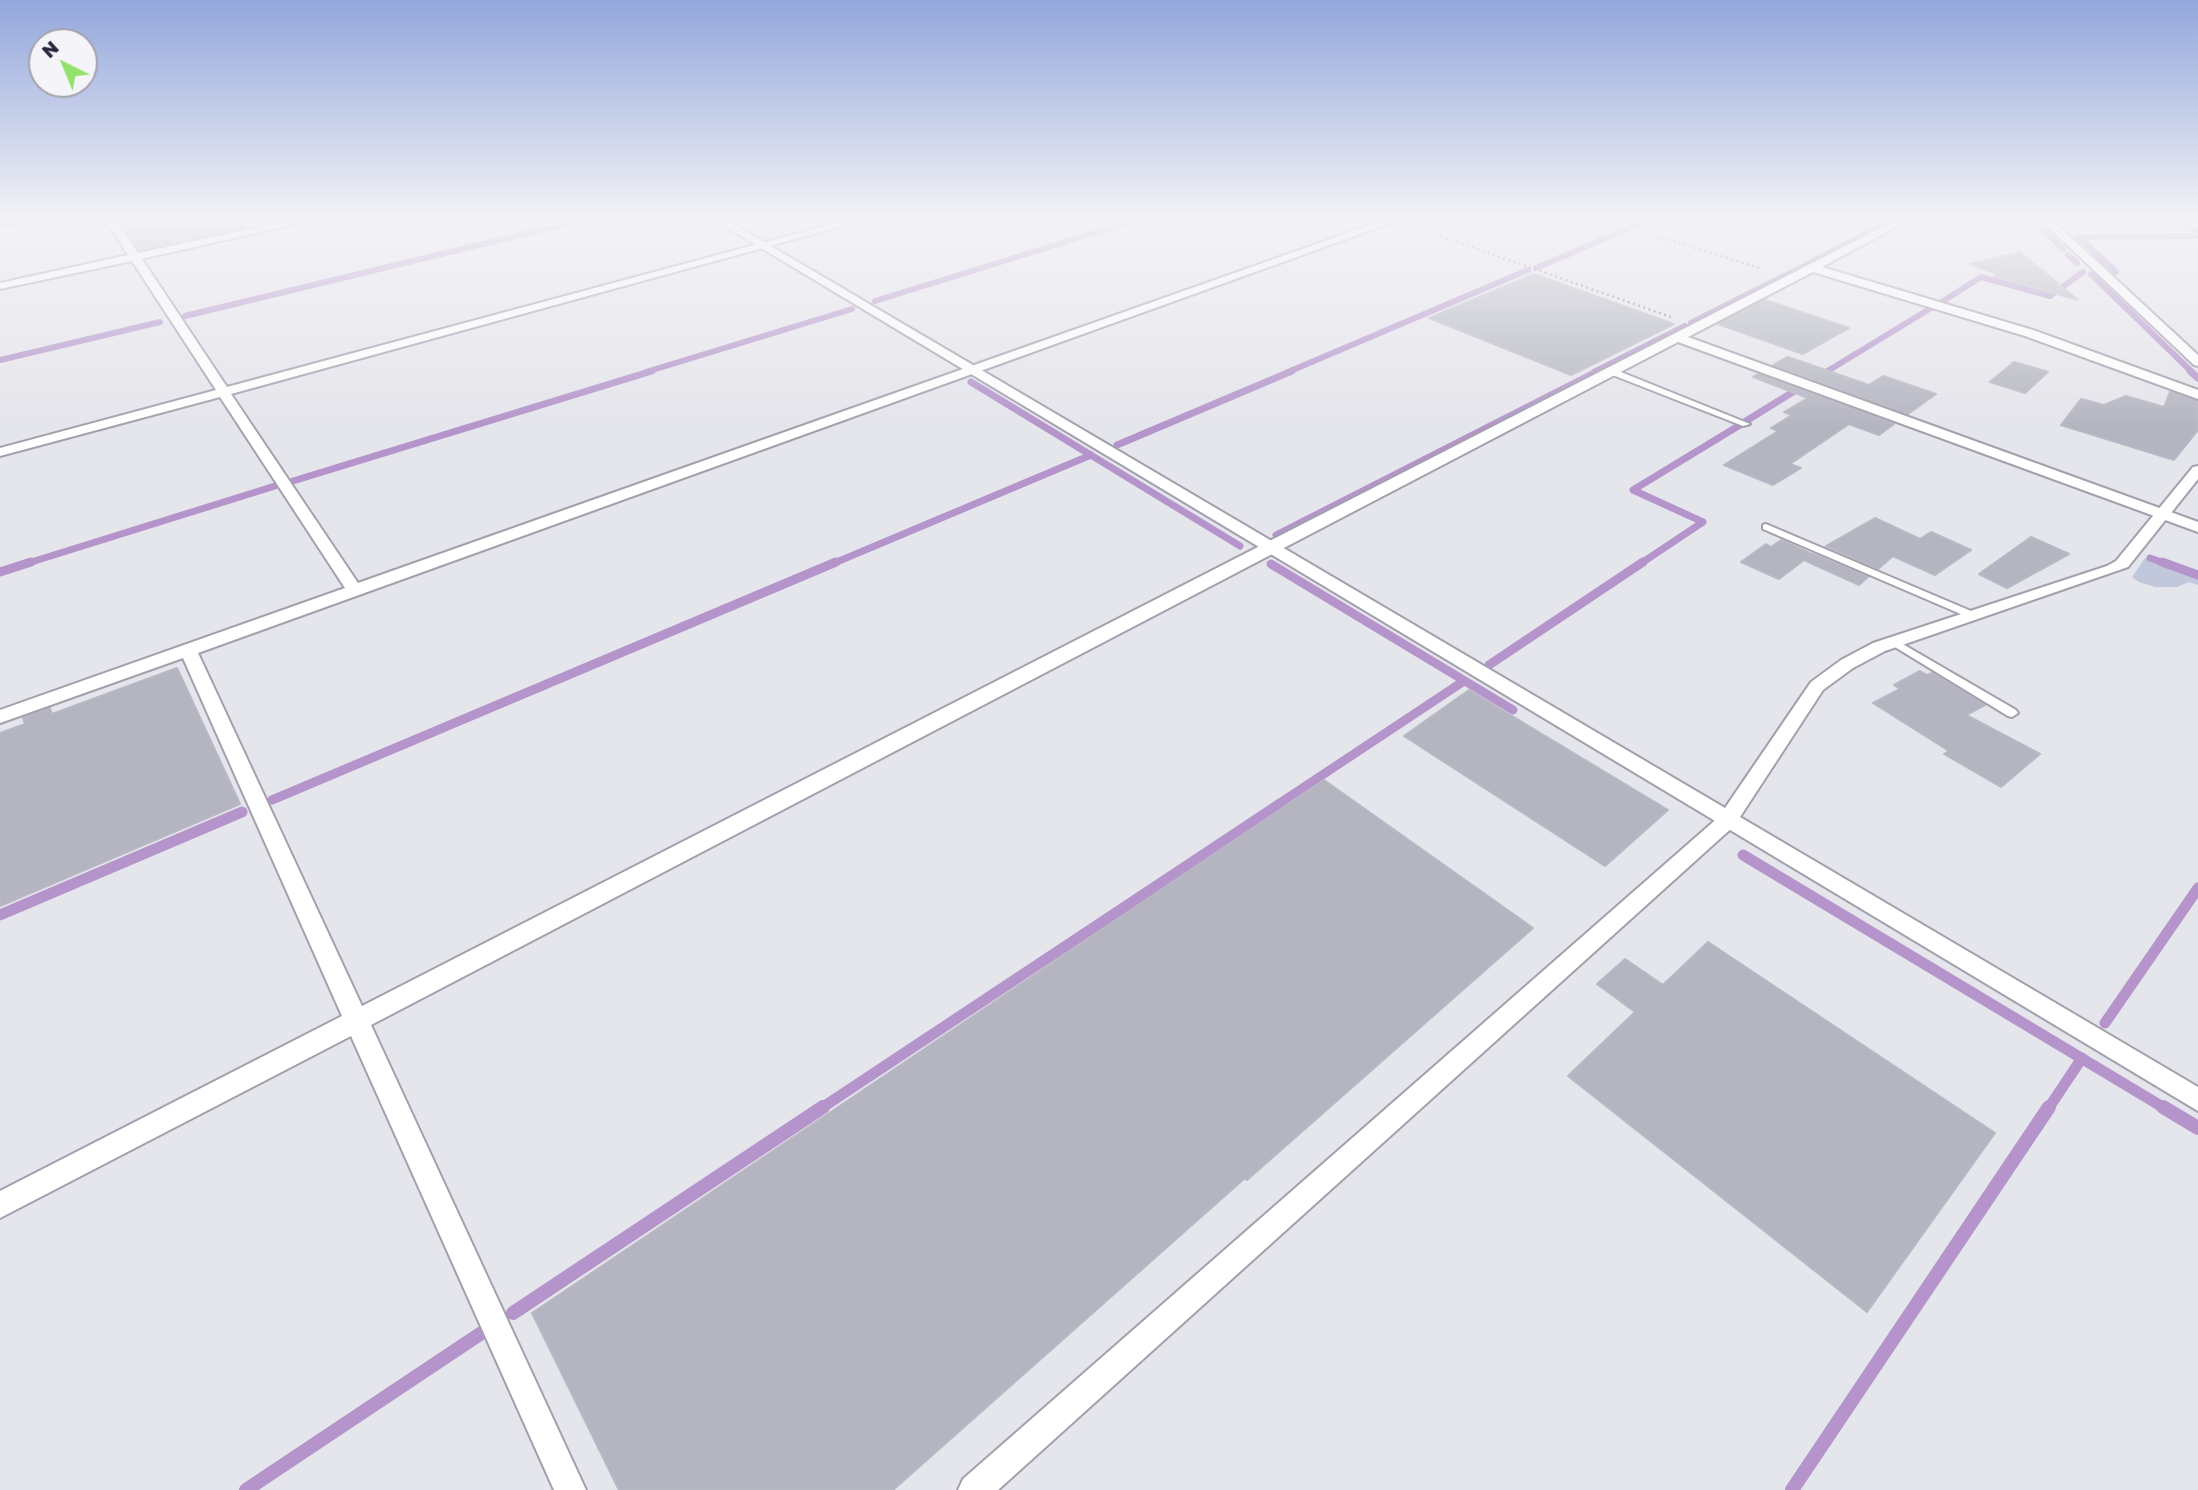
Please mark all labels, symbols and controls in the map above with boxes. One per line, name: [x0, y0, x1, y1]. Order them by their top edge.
north arrow: [28, 28, 98, 98]
text: N: [37, 35, 63, 62]

